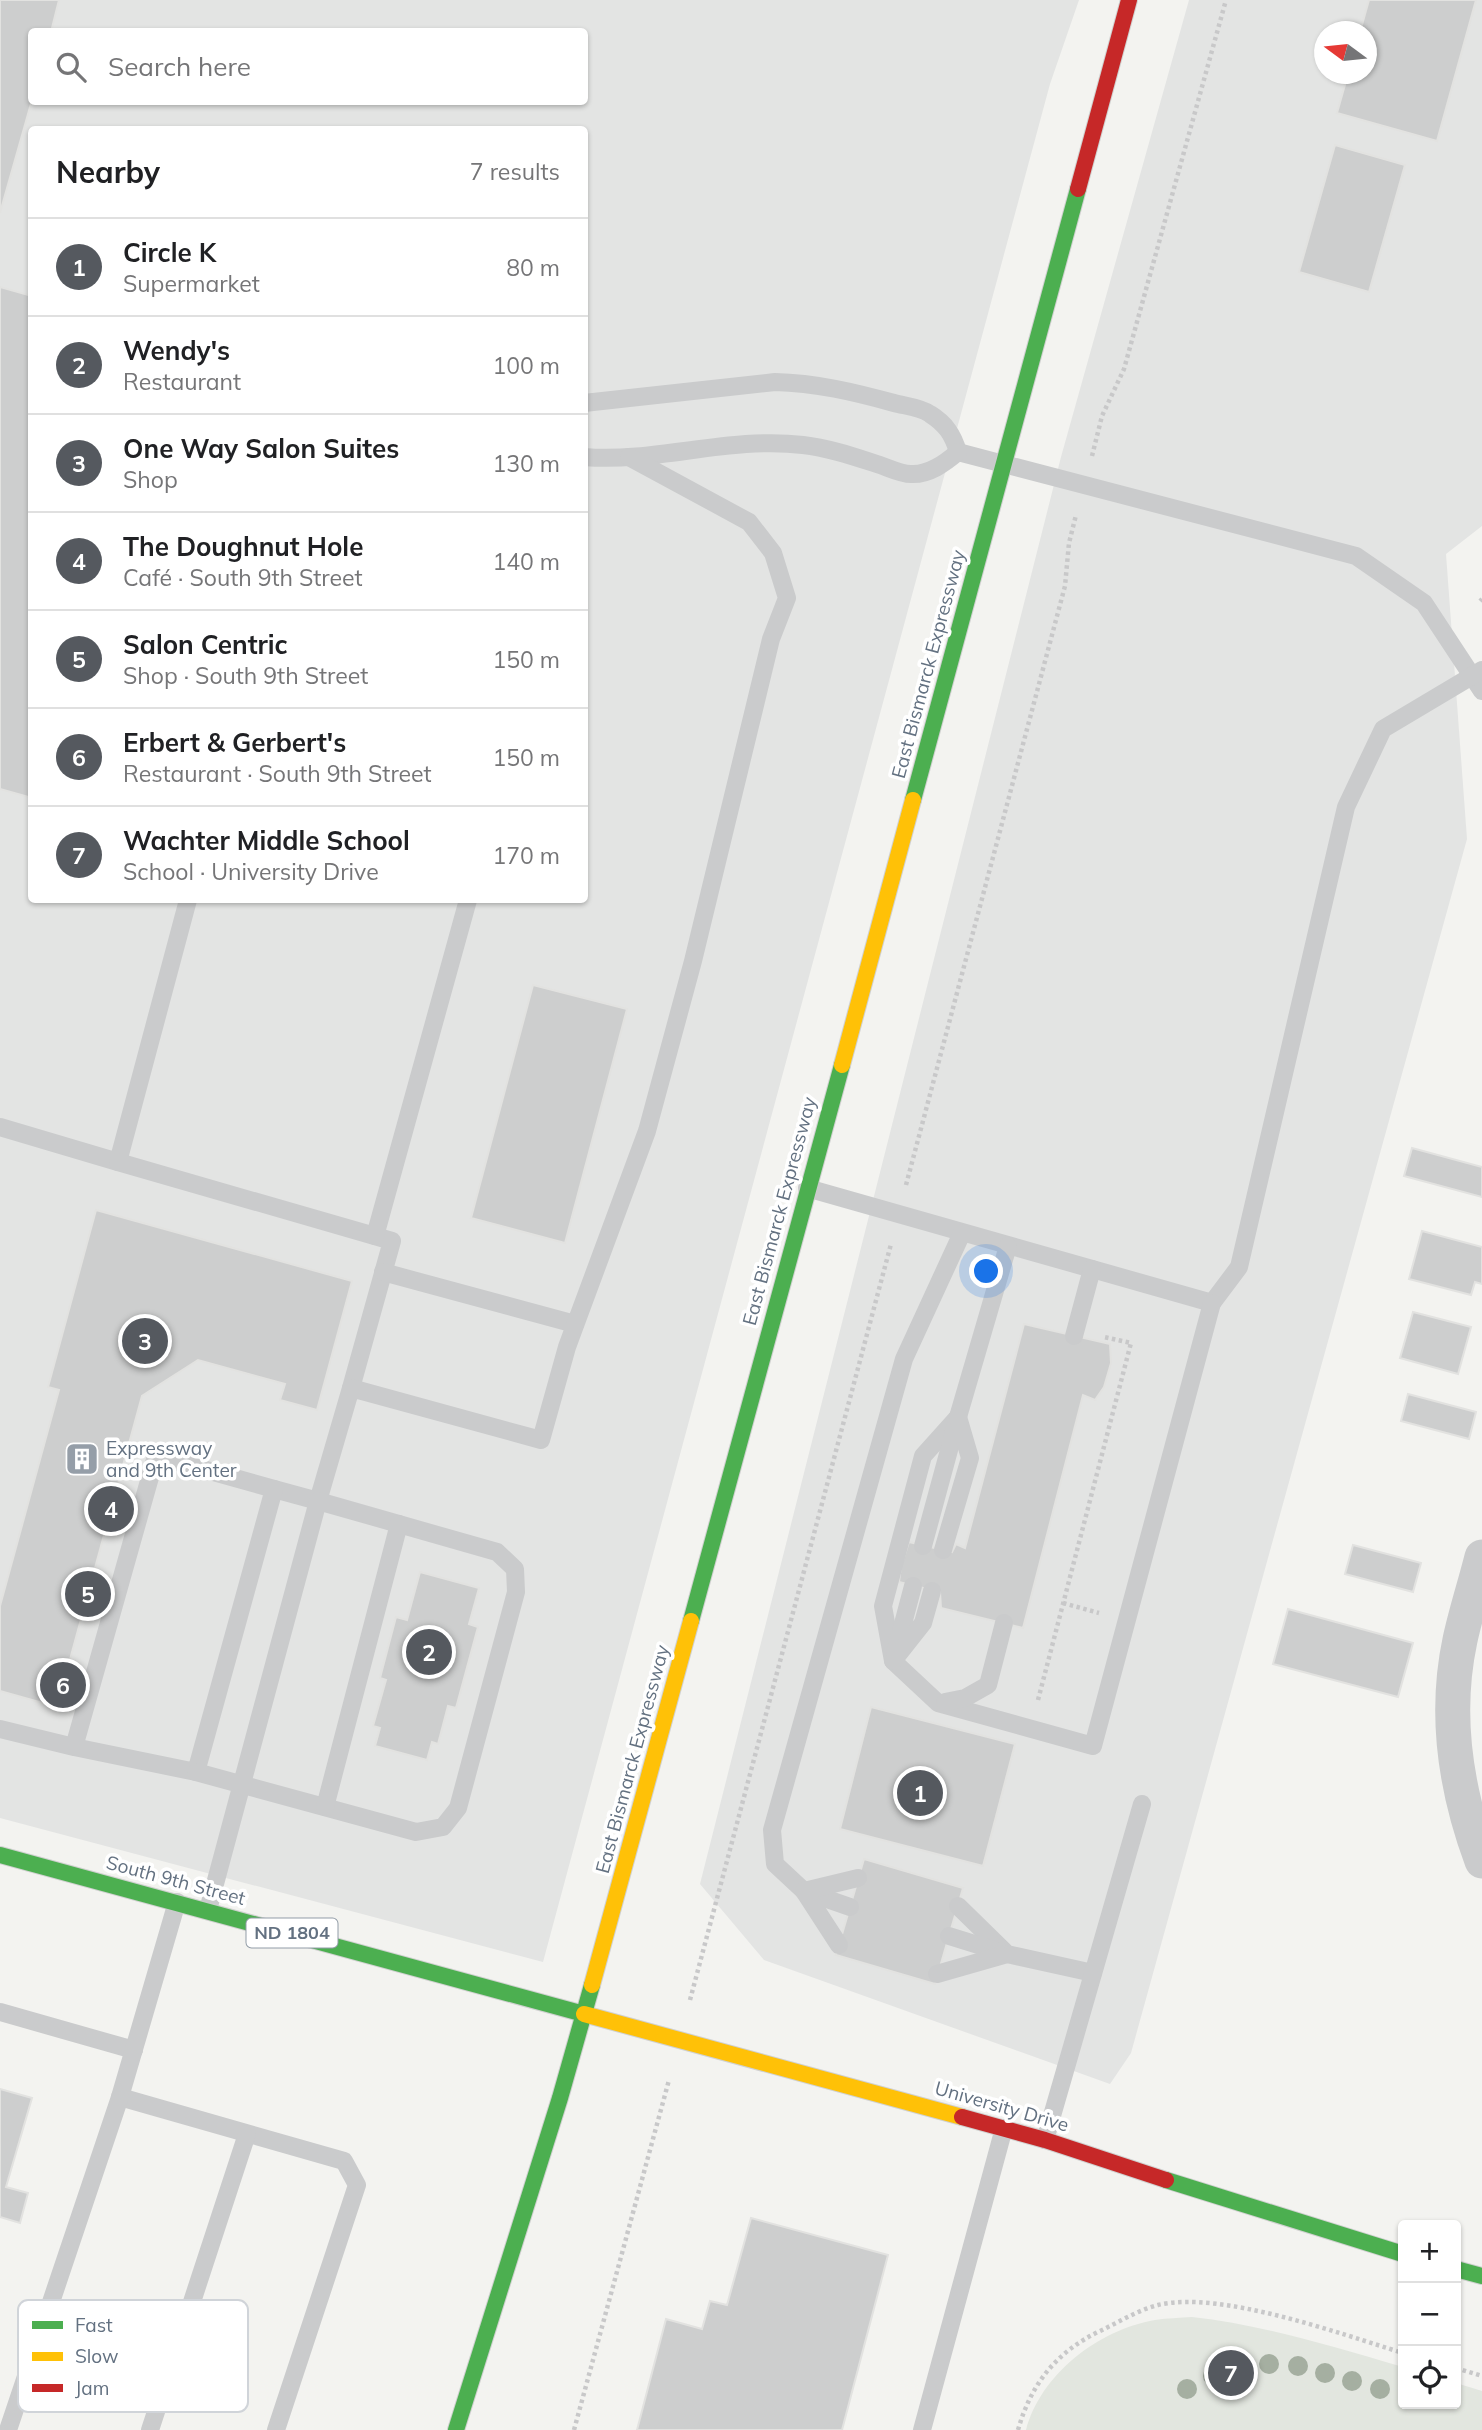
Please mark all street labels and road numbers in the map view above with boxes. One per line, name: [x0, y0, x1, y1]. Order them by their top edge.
street label: East Bismarck Expressway: [886, 547, 970, 781]
street label: East Bismarck Expressway: [737, 1094, 821, 1328]
street label: East Bismarck Expressway: [590, 1642, 674, 1876]
street label: South 9th Street: [104, 1850, 249, 1910]
road number: ND 1804: [246, 1919, 338, 1948]
street label: University Drive: [932, 2075, 1072, 2137]

